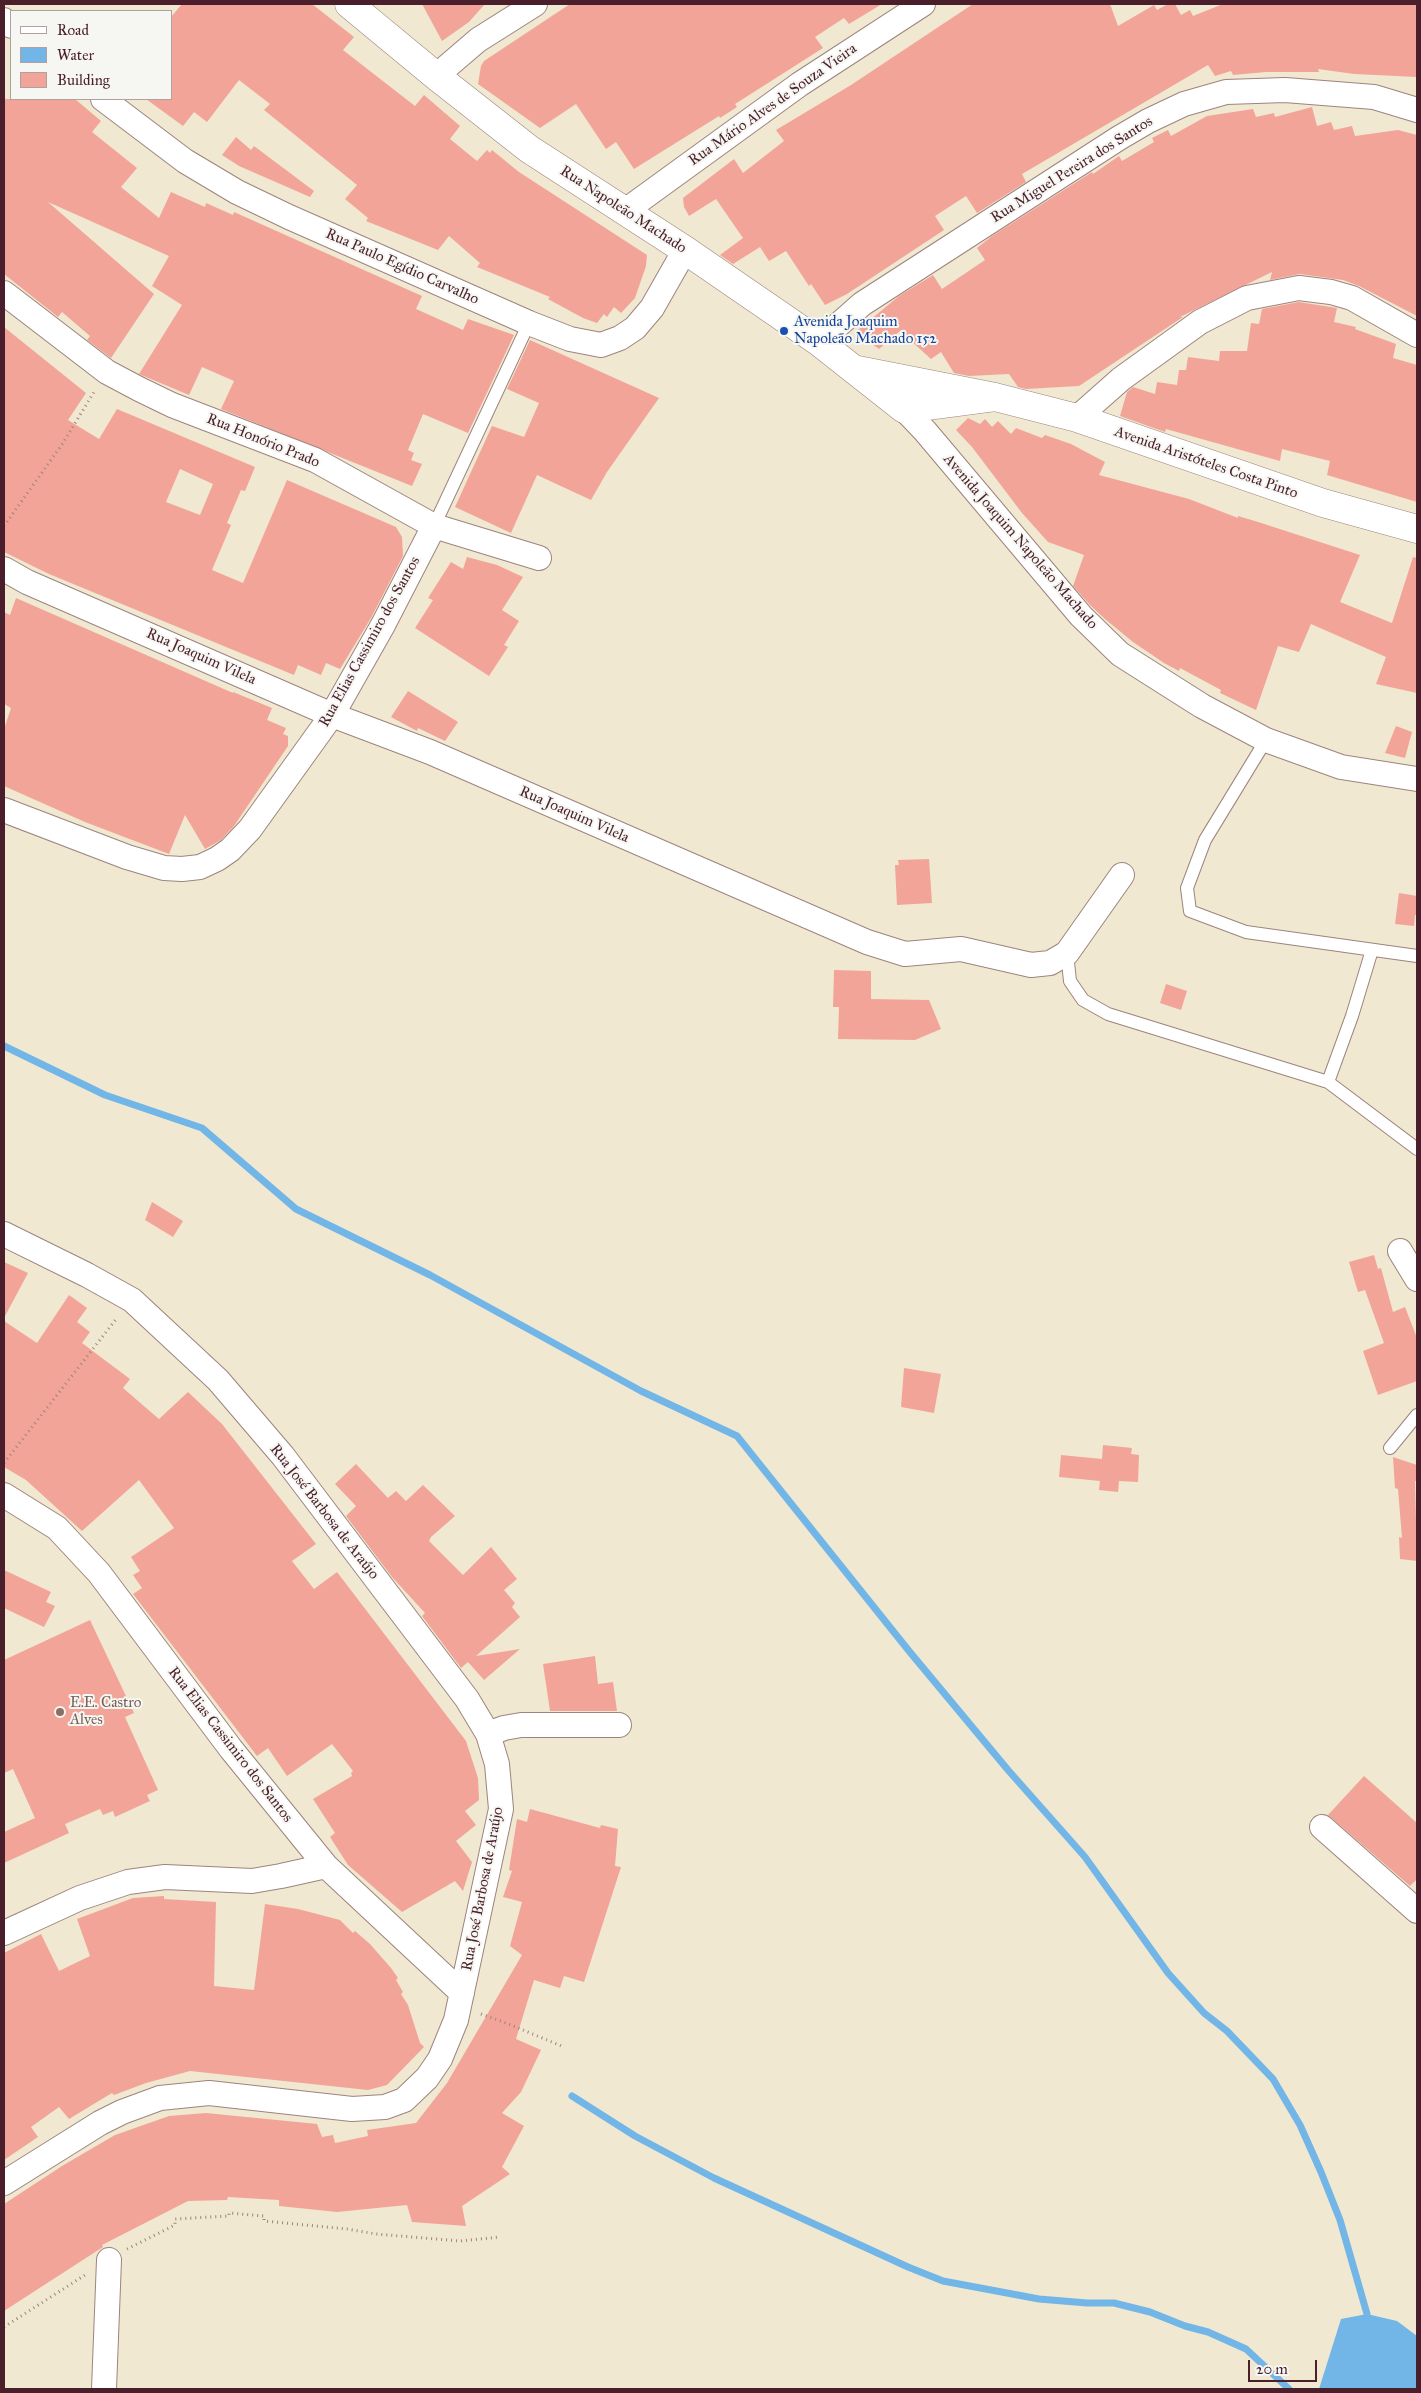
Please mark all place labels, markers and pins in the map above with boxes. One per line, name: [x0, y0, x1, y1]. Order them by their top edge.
place label: Avenida Joaquim Napoleão Machado 152: [794, 313, 937, 348]
marker: Avenida Joaquim Napoleão Machado 152: [778, 325, 790, 337]
place label: E.E. Castro Alves: [70, 1694, 142, 1729]
marker: E.E. Castro Alves: [54, 1706, 66, 1718]

